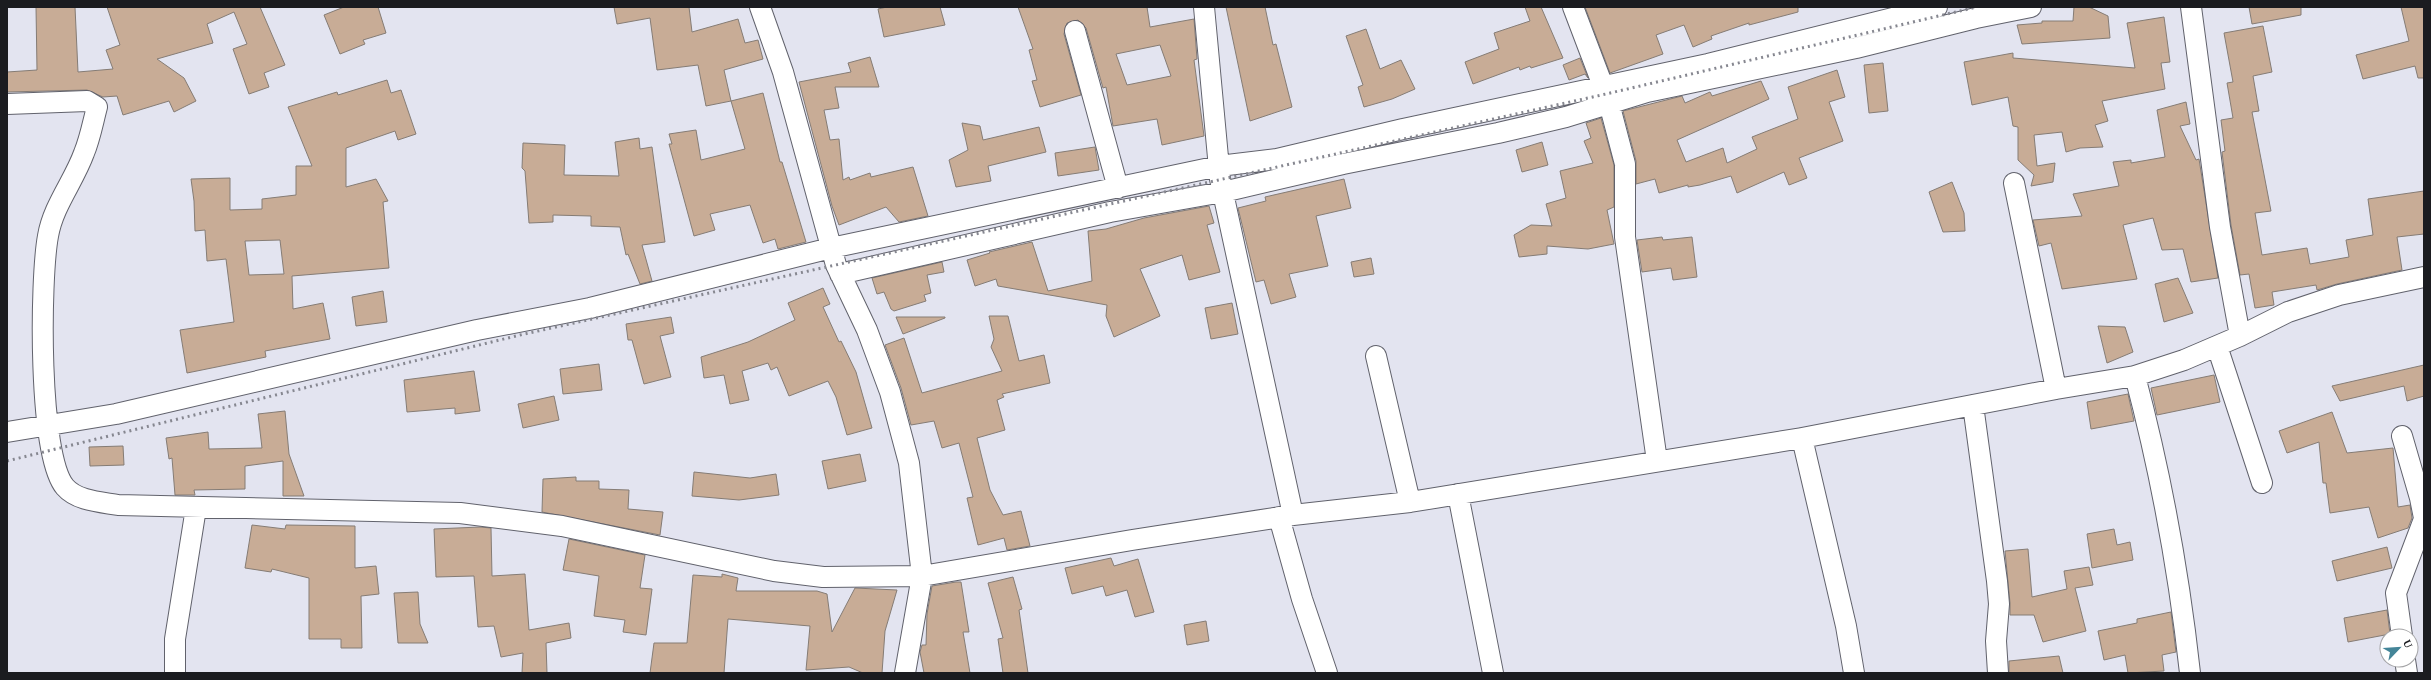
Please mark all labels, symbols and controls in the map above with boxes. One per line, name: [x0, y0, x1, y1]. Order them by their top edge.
north arrow: [2379, 628, 2419, 668]
text: U: [2401, 638, 2415, 650]

